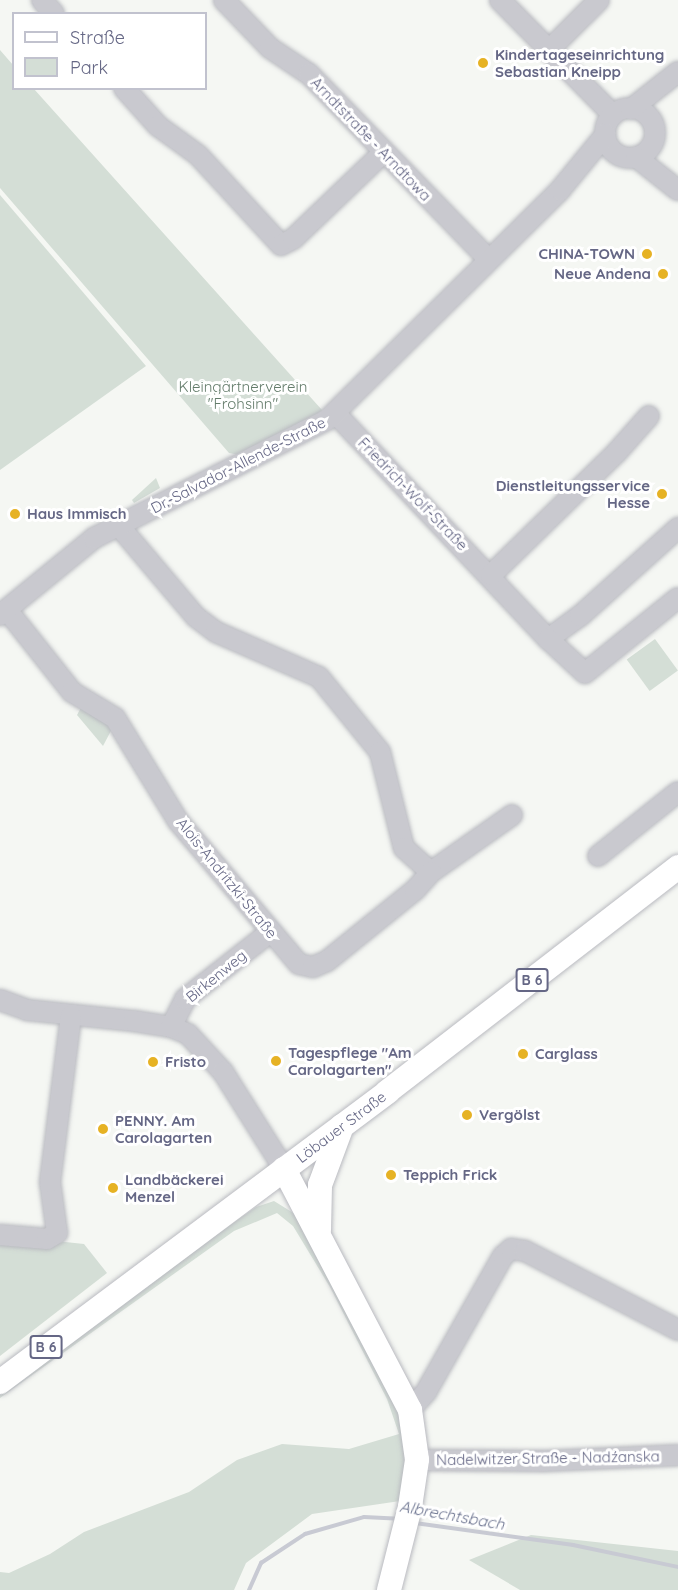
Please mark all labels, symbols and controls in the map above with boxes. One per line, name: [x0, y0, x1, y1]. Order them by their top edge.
legend: [12, 12, 207, 90]
text: Straße: [70, 26, 125, 49]
place label: Kindertageseinrichtung Sebastian Kneipp: [495, 45, 664, 80]
text: Park: [70, 56, 108, 79]
marker: Kindertageseinrichtung Sebastian Kneipp: [476, 56, 490, 70]
street label: Arndtstraße - Arndtowa: [307, 73, 435, 205]
place label: CHINA-TOWN: [539, 245, 635, 263]
marker: CHINA-TOWN: [640, 247, 654, 261]
place label: Neue Andena: [554, 265, 651, 283]
marker: Neue Andena: [656, 267, 670, 281]
park label: Kleingärtnerverein "Frohsinn": [179, 377, 307, 412]
street label: Dr.-Salvador-Allende-Straße: [148, 413, 328, 517]
street label: Friedrich-Wolf-Straße: [354, 434, 472, 554]
place label: Dienstleitungsservice Hesse: [496, 476, 650, 511]
marker: Dienstleitungsservice Hesse: [655, 487, 669, 501]
place label: Haus Immisch: [27, 505, 126, 523]
marker: Haus Immisch: [8, 507, 22, 521]
street label: Alois-Andritzki-Straße: [173, 814, 281, 942]
street label: Birkenweg: [182, 946, 250, 1006]
road number: B 6: [516, 969, 548, 991]
place label: Tagespflege "Am Carolagarten": [288, 1043, 412, 1078]
place label: Carglass: [535, 1045, 598, 1063]
marker: Carglass: [516, 1047, 530, 1061]
place label: Fristo: [165, 1053, 206, 1071]
marker: Tagespflege "Am Carolagarten": [269, 1054, 283, 1068]
marker: Fristo: [146, 1055, 160, 1069]
street label: Löbauer Straße: [293, 1087, 389, 1167]
place label: Vergölst: [479, 1106, 540, 1124]
marker: Vergölst: [460, 1108, 474, 1122]
place label: PENNY. Am Carolagarten: [115, 1111, 212, 1146]
marker: PENNY. Am Carolagarten: [96, 1122, 110, 1136]
place label: Teppich Frick: [403, 1166, 497, 1184]
marker: Teppich Frick: [384, 1168, 398, 1182]
place label: Landbäckerei Menzel: [125, 1170, 223, 1205]
marker: Landbäckerei Menzel: [106, 1181, 120, 1195]
road number: B 6: [30, 1336, 63, 1358]
street label: Nadelwitzer Straße - Nadźanska: [436, 1447, 660, 1469]
water label: Albrechtsbach: [398, 1496, 506, 1534]

